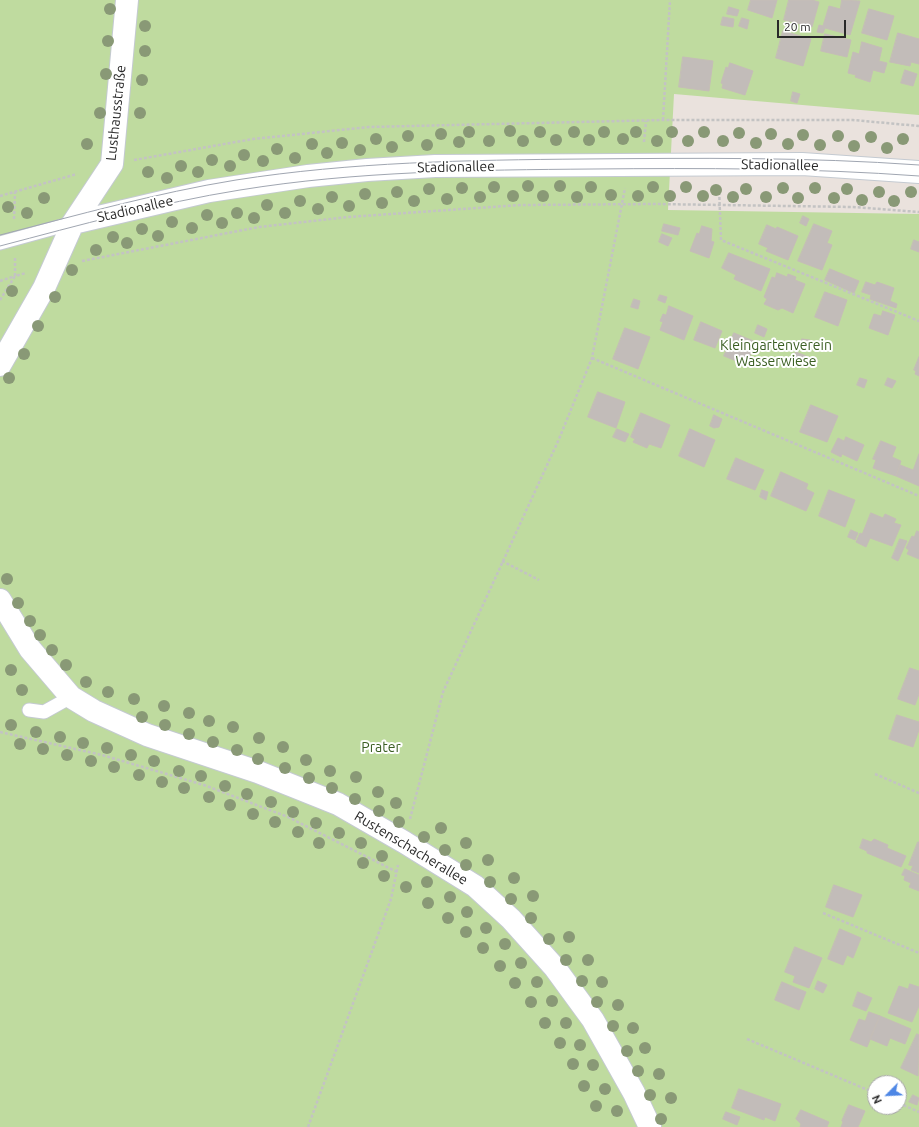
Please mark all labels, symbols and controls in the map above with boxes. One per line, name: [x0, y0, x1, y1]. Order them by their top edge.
scale bar: [779, 12, 848, 38]
text: 20 m: [784, 20, 811, 33]
street label: Lusthausstraße: [103, 64, 129, 162]
street label: Stadionallee: [741, 156, 819, 174]
street label: Stadionallee: [417, 158, 495, 176]
street label: Stadionallee: [95, 192, 175, 226]
park label: Kleingartenverein Wasserwiese: [720, 337, 832, 370]
park label: Prater: [361, 739, 401, 755]
street label: Rustenschacherallee: [351, 808, 471, 888]
north arrow: [867, 1075, 907, 1115]
text: N: [870, 1093, 884, 1106]

